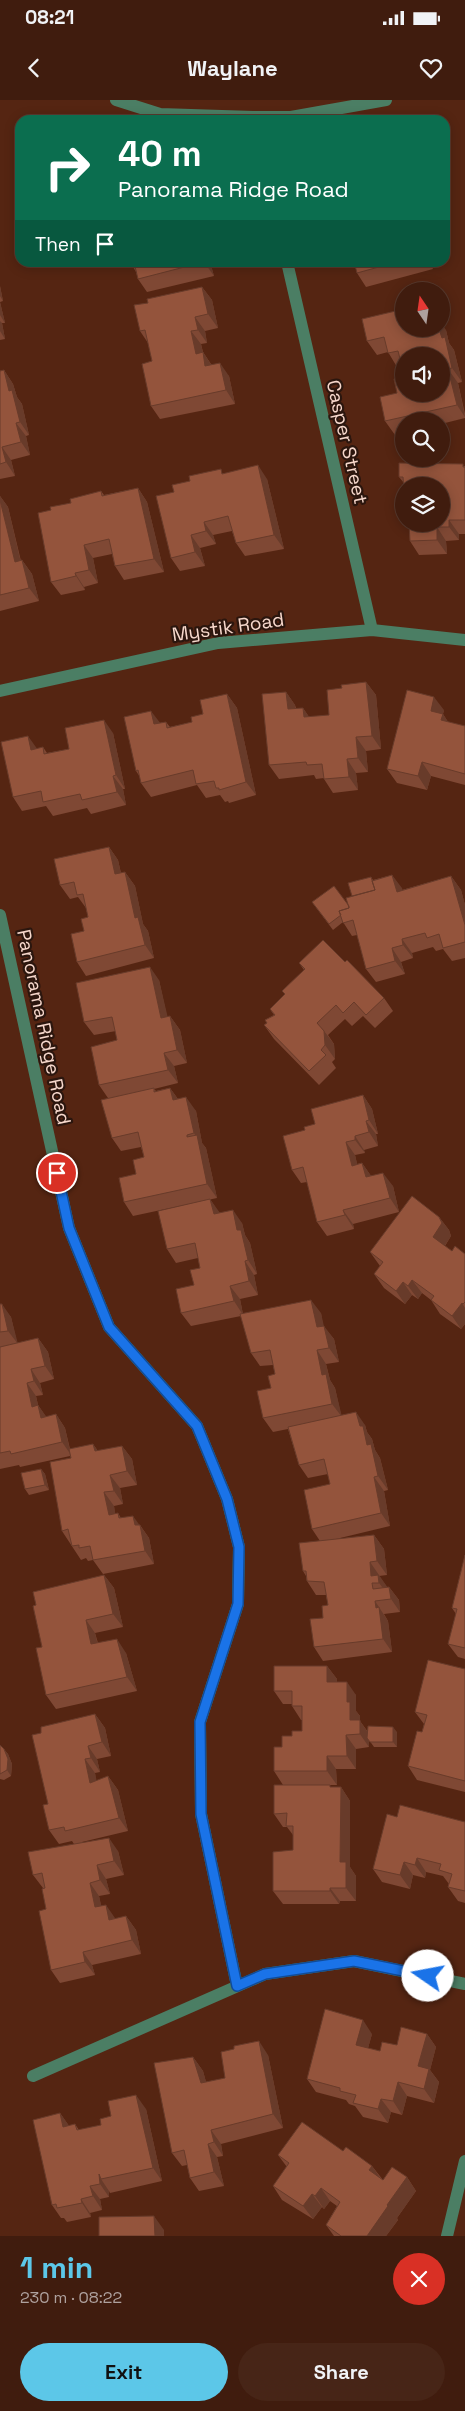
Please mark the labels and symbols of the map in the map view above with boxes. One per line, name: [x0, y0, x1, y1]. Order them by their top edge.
north arrow: [395, 282, 450, 338]
street label: Casper Street: [321, 377, 373, 507]
street label: Mystik Road: [170, 607, 286, 647]
street label: Panorama Ridge Road: [11, 927, 77, 1127]
pin: [36, 1152, 78, 1194]
position arrow: [401, 1949, 453, 2001]

